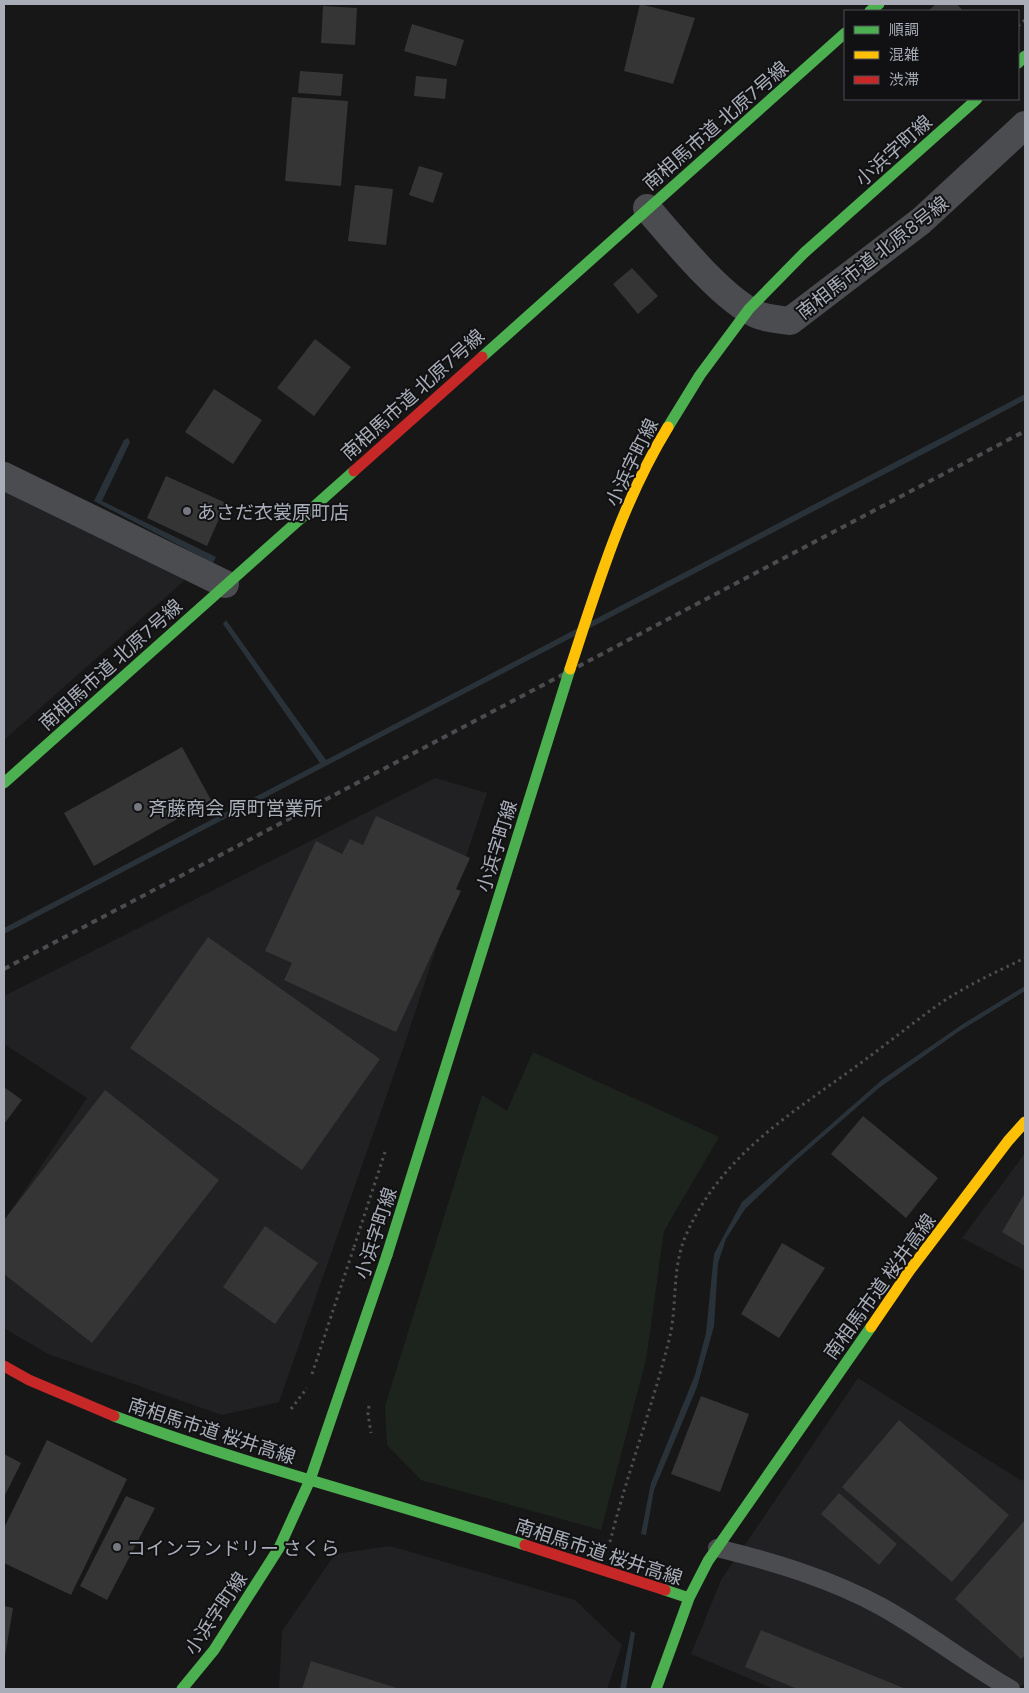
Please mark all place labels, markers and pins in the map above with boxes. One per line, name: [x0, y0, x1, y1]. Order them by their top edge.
place label: あさだ衣裳原町店: [197, 500, 349, 523]
marker: あさだ衣裳原町店: [181, 505, 193, 517]
place label: 斉藤商会 原町営業所: [148, 796, 323, 819]
marker: 斉藤商会 原町営業所: [132, 801, 144, 813]
place label: コインランドリー さくら: [127, 1536, 340, 1559]
marker: コインランドリー さくら: [111, 1541, 123, 1553]

